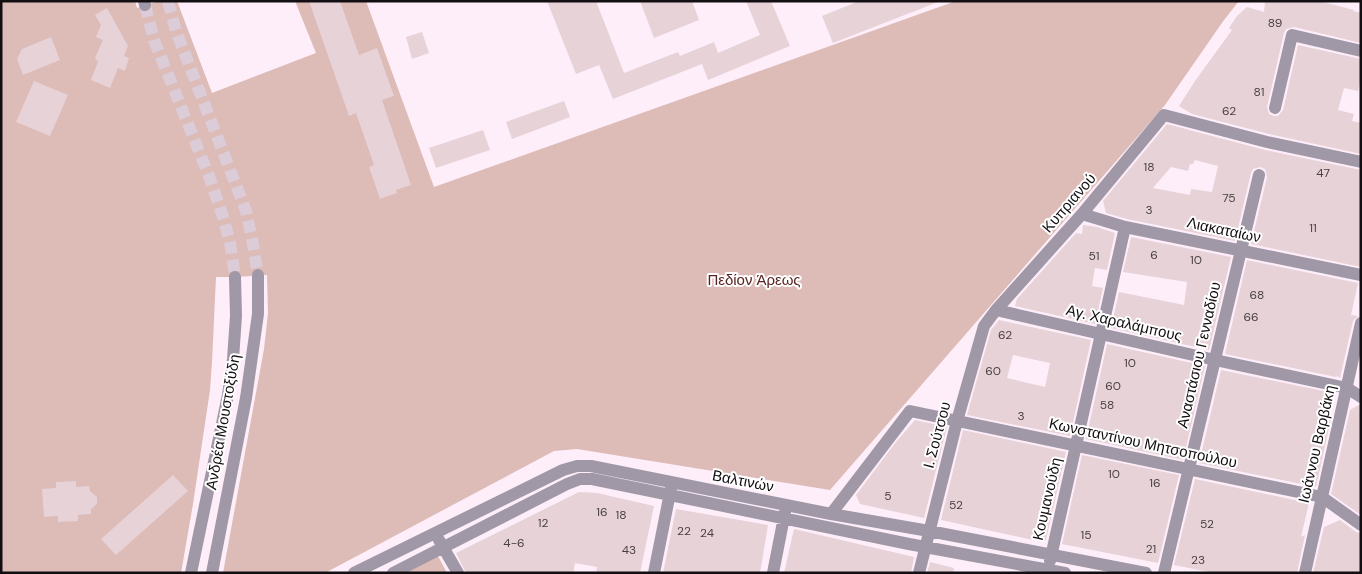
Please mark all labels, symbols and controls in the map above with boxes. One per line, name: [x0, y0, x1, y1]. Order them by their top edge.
house number: 89: [1268, 15, 1282, 31]
house number: 81: [1254, 84, 1264, 100]
house number: 62: [1222, 103, 1236, 119]
house number: 18: [1143, 159, 1155, 175]
house number: 47: [1316, 165, 1330, 181]
street label: Κυπριανού: [1038, 169, 1100, 237]
house number: 75: [1222, 190, 1236, 206]
house number: 3: [1145, 202, 1153, 218]
street label: Λιακαταίων: [1185, 212, 1263, 248]
house number: 11: [1309, 220, 1317, 236]
house number: 6: [1150, 247, 1158, 263]
house number: 51: [1088, 248, 1100, 264]
house number: 10: [1190, 252, 1202, 268]
park label: Πεδίον Άρεως: [707, 270, 801, 290]
street label: Αναστάσιου Γενναδίου: [1172, 280, 1226, 430]
house number: 68: [1250, 287, 1264, 303]
street label: Αγ. Χαραλάμπους: [1064, 300, 1184, 346]
house number: 66: [1243, 309, 1259, 325]
house number: 62: [998, 327, 1012, 343]
street label: Ανδρέα Μουστοξύδη: [201, 353, 245, 491]
house number: 10: [1124, 355, 1136, 371]
house number: 60: [985, 363, 1001, 379]
house number: 60: [1105, 378, 1121, 394]
street label: Ιωάννου Βαρβάκη: [1294, 383, 1340, 505]
house number: 58: [1100, 397, 1114, 413]
street label: Ι. Σούτσου: [918, 399, 956, 471]
house number: 3: [1017, 408, 1025, 424]
street label: Κωνσταντίνου Μητσοπούλου: [1047, 413, 1239, 473]
street label: Κουμανούδη: [1028, 456, 1066, 542]
street label: Βαλτινών: [711, 465, 775, 497]
house number: 10: [1108, 466, 1120, 482]
house number: 16: [1149, 475, 1161, 491]
house number: 5: [884, 488, 892, 504]
house number: 52: [949, 497, 963, 513]
house number: 16: [596, 504, 608, 520]
house number: 18: [615, 507, 627, 523]
house number: 12: [538, 515, 548, 531]
house number: 52: [1200, 516, 1214, 532]
house number: 22: [677, 523, 691, 539]
house number: 24: [700, 525, 714, 541]
house number: 15: [1080, 527, 1092, 543]
house number: 4-6: [503, 535, 525, 551]
house number: 21: [1146, 541, 1156, 557]
house number: 43: [622, 542, 636, 558]
house number: 23: [1191, 552, 1205, 568]

